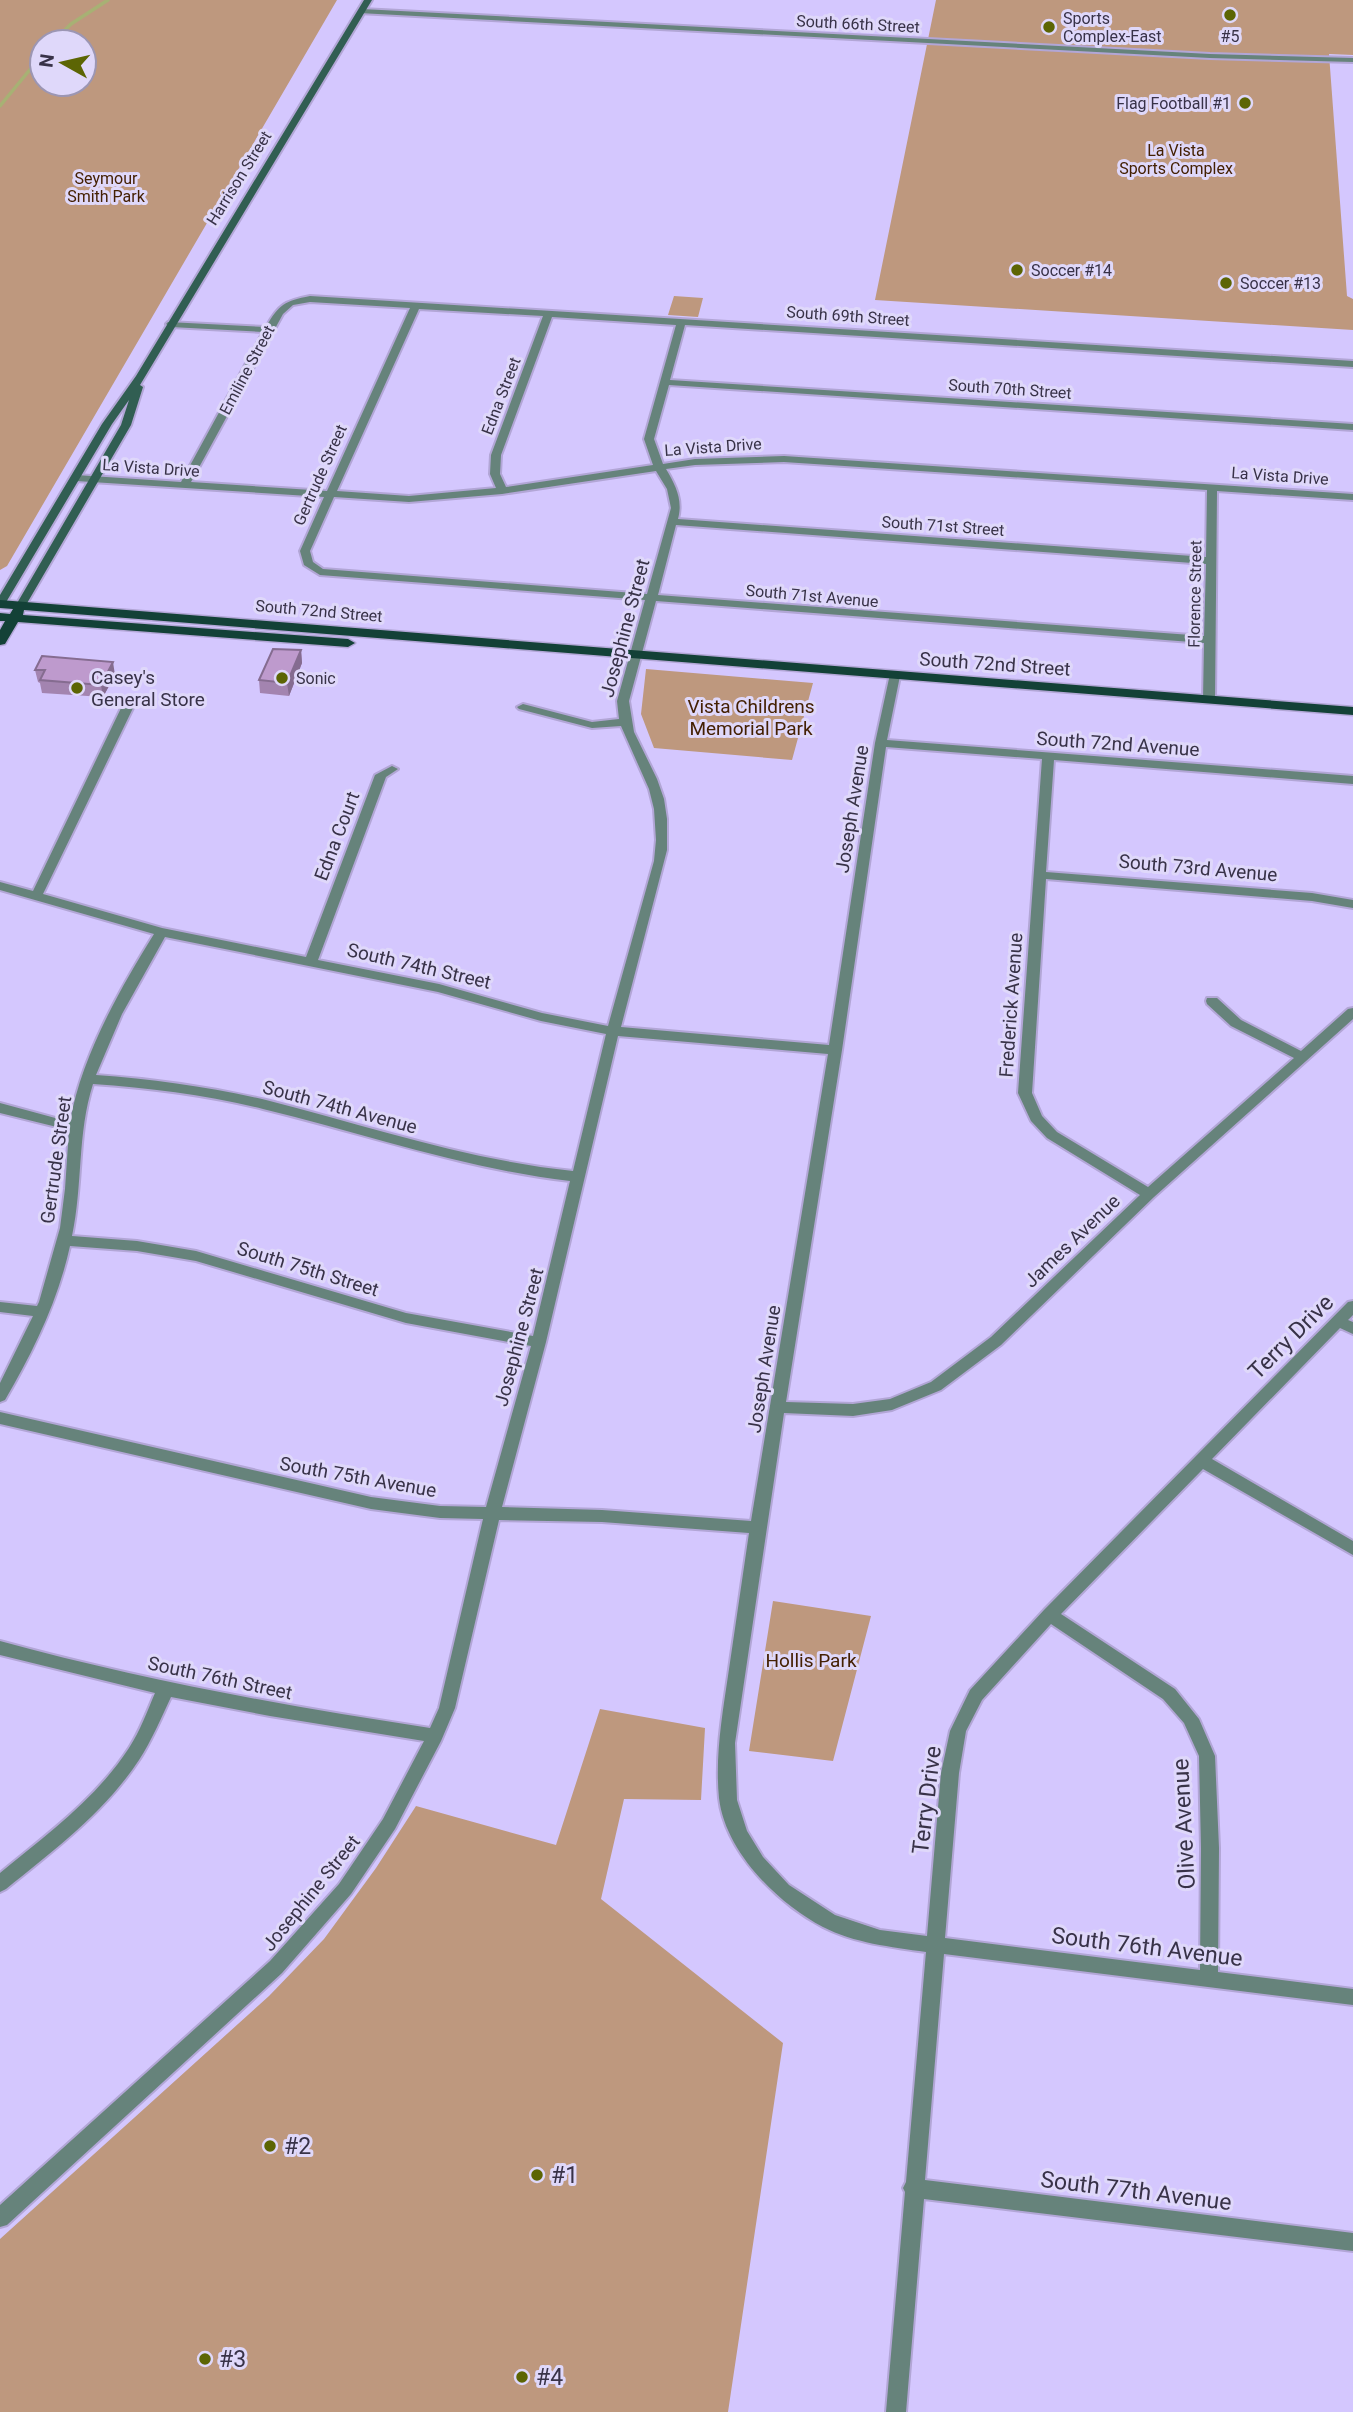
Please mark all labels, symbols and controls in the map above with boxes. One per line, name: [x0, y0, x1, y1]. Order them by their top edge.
marker: #5: [1222, 7, 1238, 23]
place label: Sports Complex-East: [1063, 9, 1162, 46]
street label: South 66th Street: [796, 11, 920, 37]
marker: Sports Complex-East: [1041, 19, 1057, 35]
place label: #5: [1221, 27, 1239, 46]
north arrow: [28, 28, 98, 98]
text: N: [34, 52, 59, 69]
place label: Flag Football #1: [1116, 94, 1231, 113]
marker: Flag Football #1: [1237, 95, 1253, 111]
street label: Harrison Street: [203, 127, 275, 229]
park label: La Vista Sports Complex: [1119, 141, 1233, 178]
park label: Seymour Smith Park: [67, 169, 146, 206]
place label: Soccer #14: [1031, 261, 1112, 280]
marker: Soccer #14: [1009, 262, 1025, 278]
place label: Soccer #13: [1240, 274, 1321, 293]
marker: Soccer #13: [1218, 275, 1234, 291]
street label: South 69th Street: [786, 302, 910, 330]
street label: Emiline Street: [216, 322, 278, 418]
street label: Edna Street: [477, 354, 525, 438]
street label: South 70th Street: [948, 375, 1072, 403]
street label: Gertrude Street: [289, 422, 351, 528]
street label: La Vista Drive: [664, 434, 762, 460]
street label: La Vista Drive: [102, 455, 200, 481]
street label: La Vista Drive: [1231, 463, 1329, 489]
street label: South 71st Street: [881, 512, 1005, 540]
street label: Florence Street: [1185, 540, 1205, 648]
street label: Josephine Street: [595, 556, 655, 700]
street label: South 71st Avenue: [745, 581, 879, 611]
street label: South 72nd Street: [255, 596, 383, 626]
street label: South 72nd Street: [919, 647, 1071, 681]
place label: Casey's General Store: [91, 666, 205, 711]
place label: Sonic: [296, 669, 336, 688]
marker: Sonic: [274, 670, 290, 686]
marker: Casey's General Store: [69, 680, 85, 696]
park label: Vista Childrens Memorial Park: [687, 695, 815, 740]
street label: South 72nd Avenue: [1036, 727, 1200, 761]
street label: Joseph Avenue: [831, 743, 873, 875]
street label: Edna Court: [309, 788, 365, 884]
street label: South 73rd Avenue: [1118, 850, 1278, 886]
street label: Frederick Avenue: [994, 932, 1028, 1078]
street label: South 74th Street: [345, 938, 493, 994]
street label: South 74th Avenue: [260, 1075, 420, 1139]
street label: Gertrude Street: [36, 1095, 76, 1225]
street label: James Avenue: [1019, 1190, 1125, 1292]
street label: South 75th Street: [234, 1237, 382, 1301]
street label: Josephine Street: [489, 1265, 549, 1409]
street label: Terry Drive: [1243, 1289, 1339, 1385]
street label: Joseph Avenue: [743, 1303, 785, 1435]
street label: South 75th Avenue: [278, 1452, 438, 1502]
park label: Hollis Park: [765, 1649, 857, 1672]
street label: South 76th Street: [146, 1651, 294, 1705]
street label: Terry Drive: [907, 1744, 947, 1856]
street label: Olive Avenue: [1167, 1758, 1201, 1890]
street label: Josephine Street: [257, 1830, 365, 1956]
street label: South 76th Avenue: [1050, 1922, 1244, 1972]
place label: #2: [284, 2133, 311, 2160]
marker: #2: [262, 2138, 278, 2154]
place label: #1: [551, 2162, 578, 2189]
street label: South 77th Avenue: [1039, 2166, 1233, 2216]
marker: #1: [529, 2167, 545, 2183]
place label: #3: [219, 2346, 246, 2373]
marker: #3: [197, 2351, 213, 2367]
place label: #4: [536, 2364, 563, 2391]
marker: #4: [514, 2369, 530, 2385]

